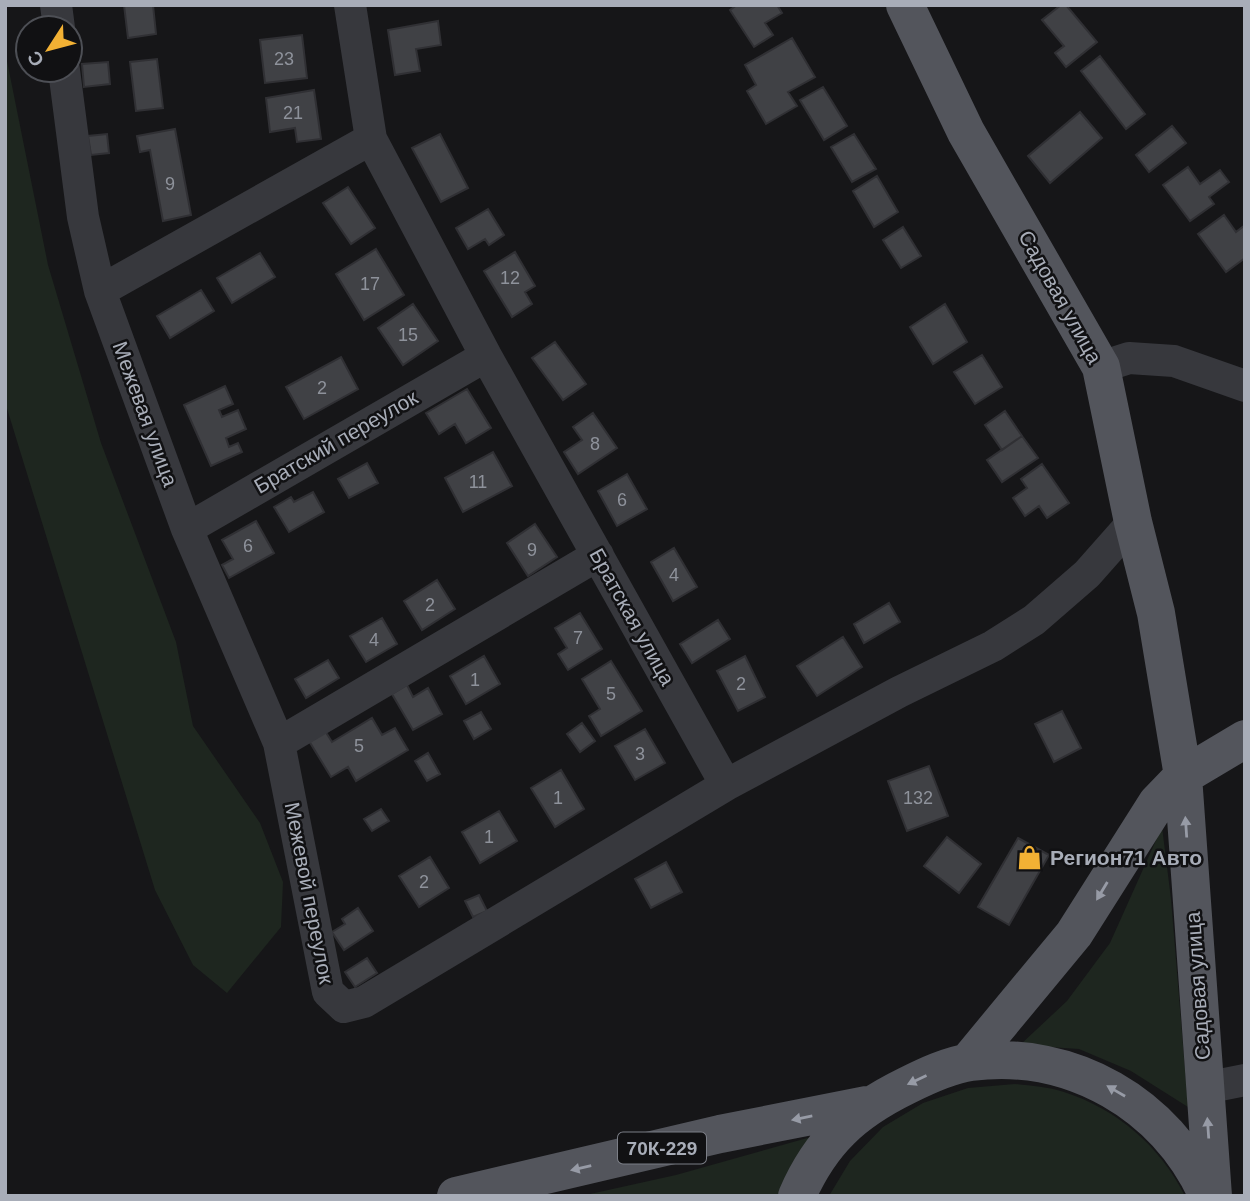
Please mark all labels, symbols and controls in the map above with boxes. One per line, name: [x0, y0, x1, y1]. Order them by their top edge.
north arrow: [14, 14, 84, 84]
text: С: [23, 47, 48, 70]
house number: 23: [274, 49, 294, 69]
house number: 21: [283, 103, 303, 123]
house number: 9: [165, 174, 175, 194]
street label: Садовая улица: [1014, 226, 1107, 368]
house number: 12: [500, 268, 520, 288]
house number: 17: [360, 274, 380, 294]
house number: 15: [398, 325, 418, 345]
street label: Межевая улица: [109, 338, 182, 490]
house number: 2: [317, 378, 327, 398]
street label: Братский переулок: [250, 385, 422, 498]
house number: 8: [590, 434, 600, 454]
house number: 11: [469, 472, 487, 492]
house number: 6: [617, 490, 627, 510]
house number: 6: [243, 536, 253, 556]
house number: 9: [527, 540, 537, 560]
street label: Братская улица: [585, 544, 680, 689]
house number: 4: [669, 565, 679, 585]
house number: 2: [425, 595, 435, 615]
house number: 7: [573, 628, 583, 648]
house number: 4: [369, 630, 379, 650]
house number: 1: [470, 670, 480, 690]
house number: 2: [736, 674, 746, 694]
house number: 5: [606, 684, 616, 704]
house number: 5: [354, 736, 364, 756]
house number: 3: [635, 744, 645, 764]
house number: 1: [553, 788, 563, 808]
house number: 132: [903, 788, 933, 808]
street label: Межевой переулок: [281, 800, 339, 987]
one-way arrow: [1181, 816, 1192, 838]
house number: 1: [484, 827, 494, 847]
shop icon: Регион71 Авто: [1016, 844, 1044, 872]
place label: Регион71 Авто: [1050, 846, 1202, 869]
house number: 2: [419, 872, 429, 892]
one-way arrow: [1095, 882, 1108, 901]
street label: Садовая улица: [1181, 911, 1214, 1061]
one-way arrow: [907, 1075, 928, 1086]
one-way arrow: [1107, 1085, 1126, 1098]
one-way arrow: [791, 1112, 813, 1123]
one-way arrow: [1202, 1116, 1213, 1138]
road number: 70К-229: [618, 1132, 706, 1164]
one-way arrow: [569, 1163, 591, 1174]

